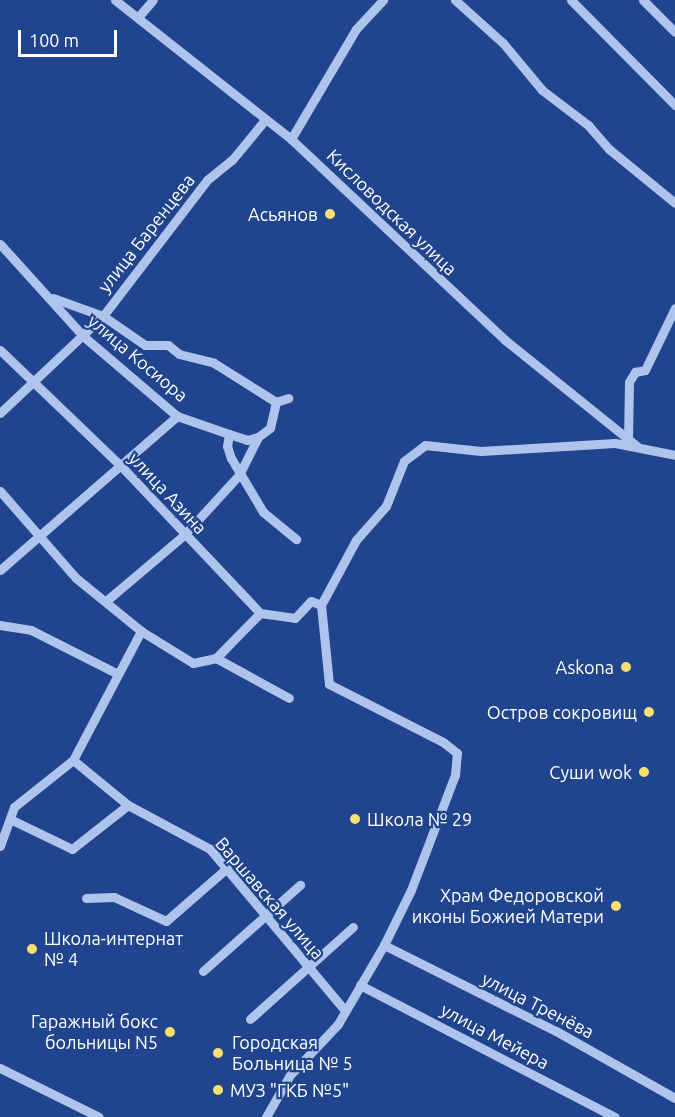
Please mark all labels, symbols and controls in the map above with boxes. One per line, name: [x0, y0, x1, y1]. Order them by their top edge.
scale bar: [21, 18, 120, 56]
text: 100 m: [29, 30, 79, 50]
street label: Кисловодская улица: [323, 144, 461, 280]
street label: улица Баренцева: [93, 170, 199, 296]
place label: Асьянов: [248, 203, 318, 225]
marker: Асьянов: [323, 207, 337, 221]
street label: улица Косиора: [84, 310, 192, 406]
street label: улица Азина: [125, 448, 211, 538]
place label: Askona: [555, 656, 614, 678]
marker: Askona: [619, 660, 633, 674]
place label: Остров сокровищ: [487, 701, 637, 723]
marker: Остров сокровищ: [642, 705, 656, 719]
place label: Суши wok: [549, 761, 632, 783]
marker: Суши wok: [637, 765, 651, 779]
place label: Школа № 29: [367, 808, 472, 830]
marker: Школа № 29: [348, 812, 362, 826]
street label: Варшавская улица: [211, 832, 329, 964]
place label: Храм Федоровской иконы Божией Матери: [412, 885, 604, 928]
marker: Храм Федоровской иконы Божией Матери: [609, 899, 623, 913]
place label: Школа-интернат № 4: [44, 928, 183, 970]
marker: Школа-интернат № 4: [25, 942, 39, 956]
street label: улица Тренёва: [478, 967, 598, 1043]
street label: улица Мейера: [437, 998, 553, 1074]
place label: Гаражный бокс больницы N5: [31, 1011, 158, 1054]
marker: Гаражный бокс больницы N5: [163, 1025, 177, 1039]
place label: Городская Больница № 5: [232, 1032, 353, 1074]
marker: Городская Больница № 5: [209, 1044, 227, 1062]
place label: МУЗ "ГКБ №5": [230, 1079, 349, 1101]
marker: МУЗ "ГКБ №5": [211, 1083, 225, 1097]

